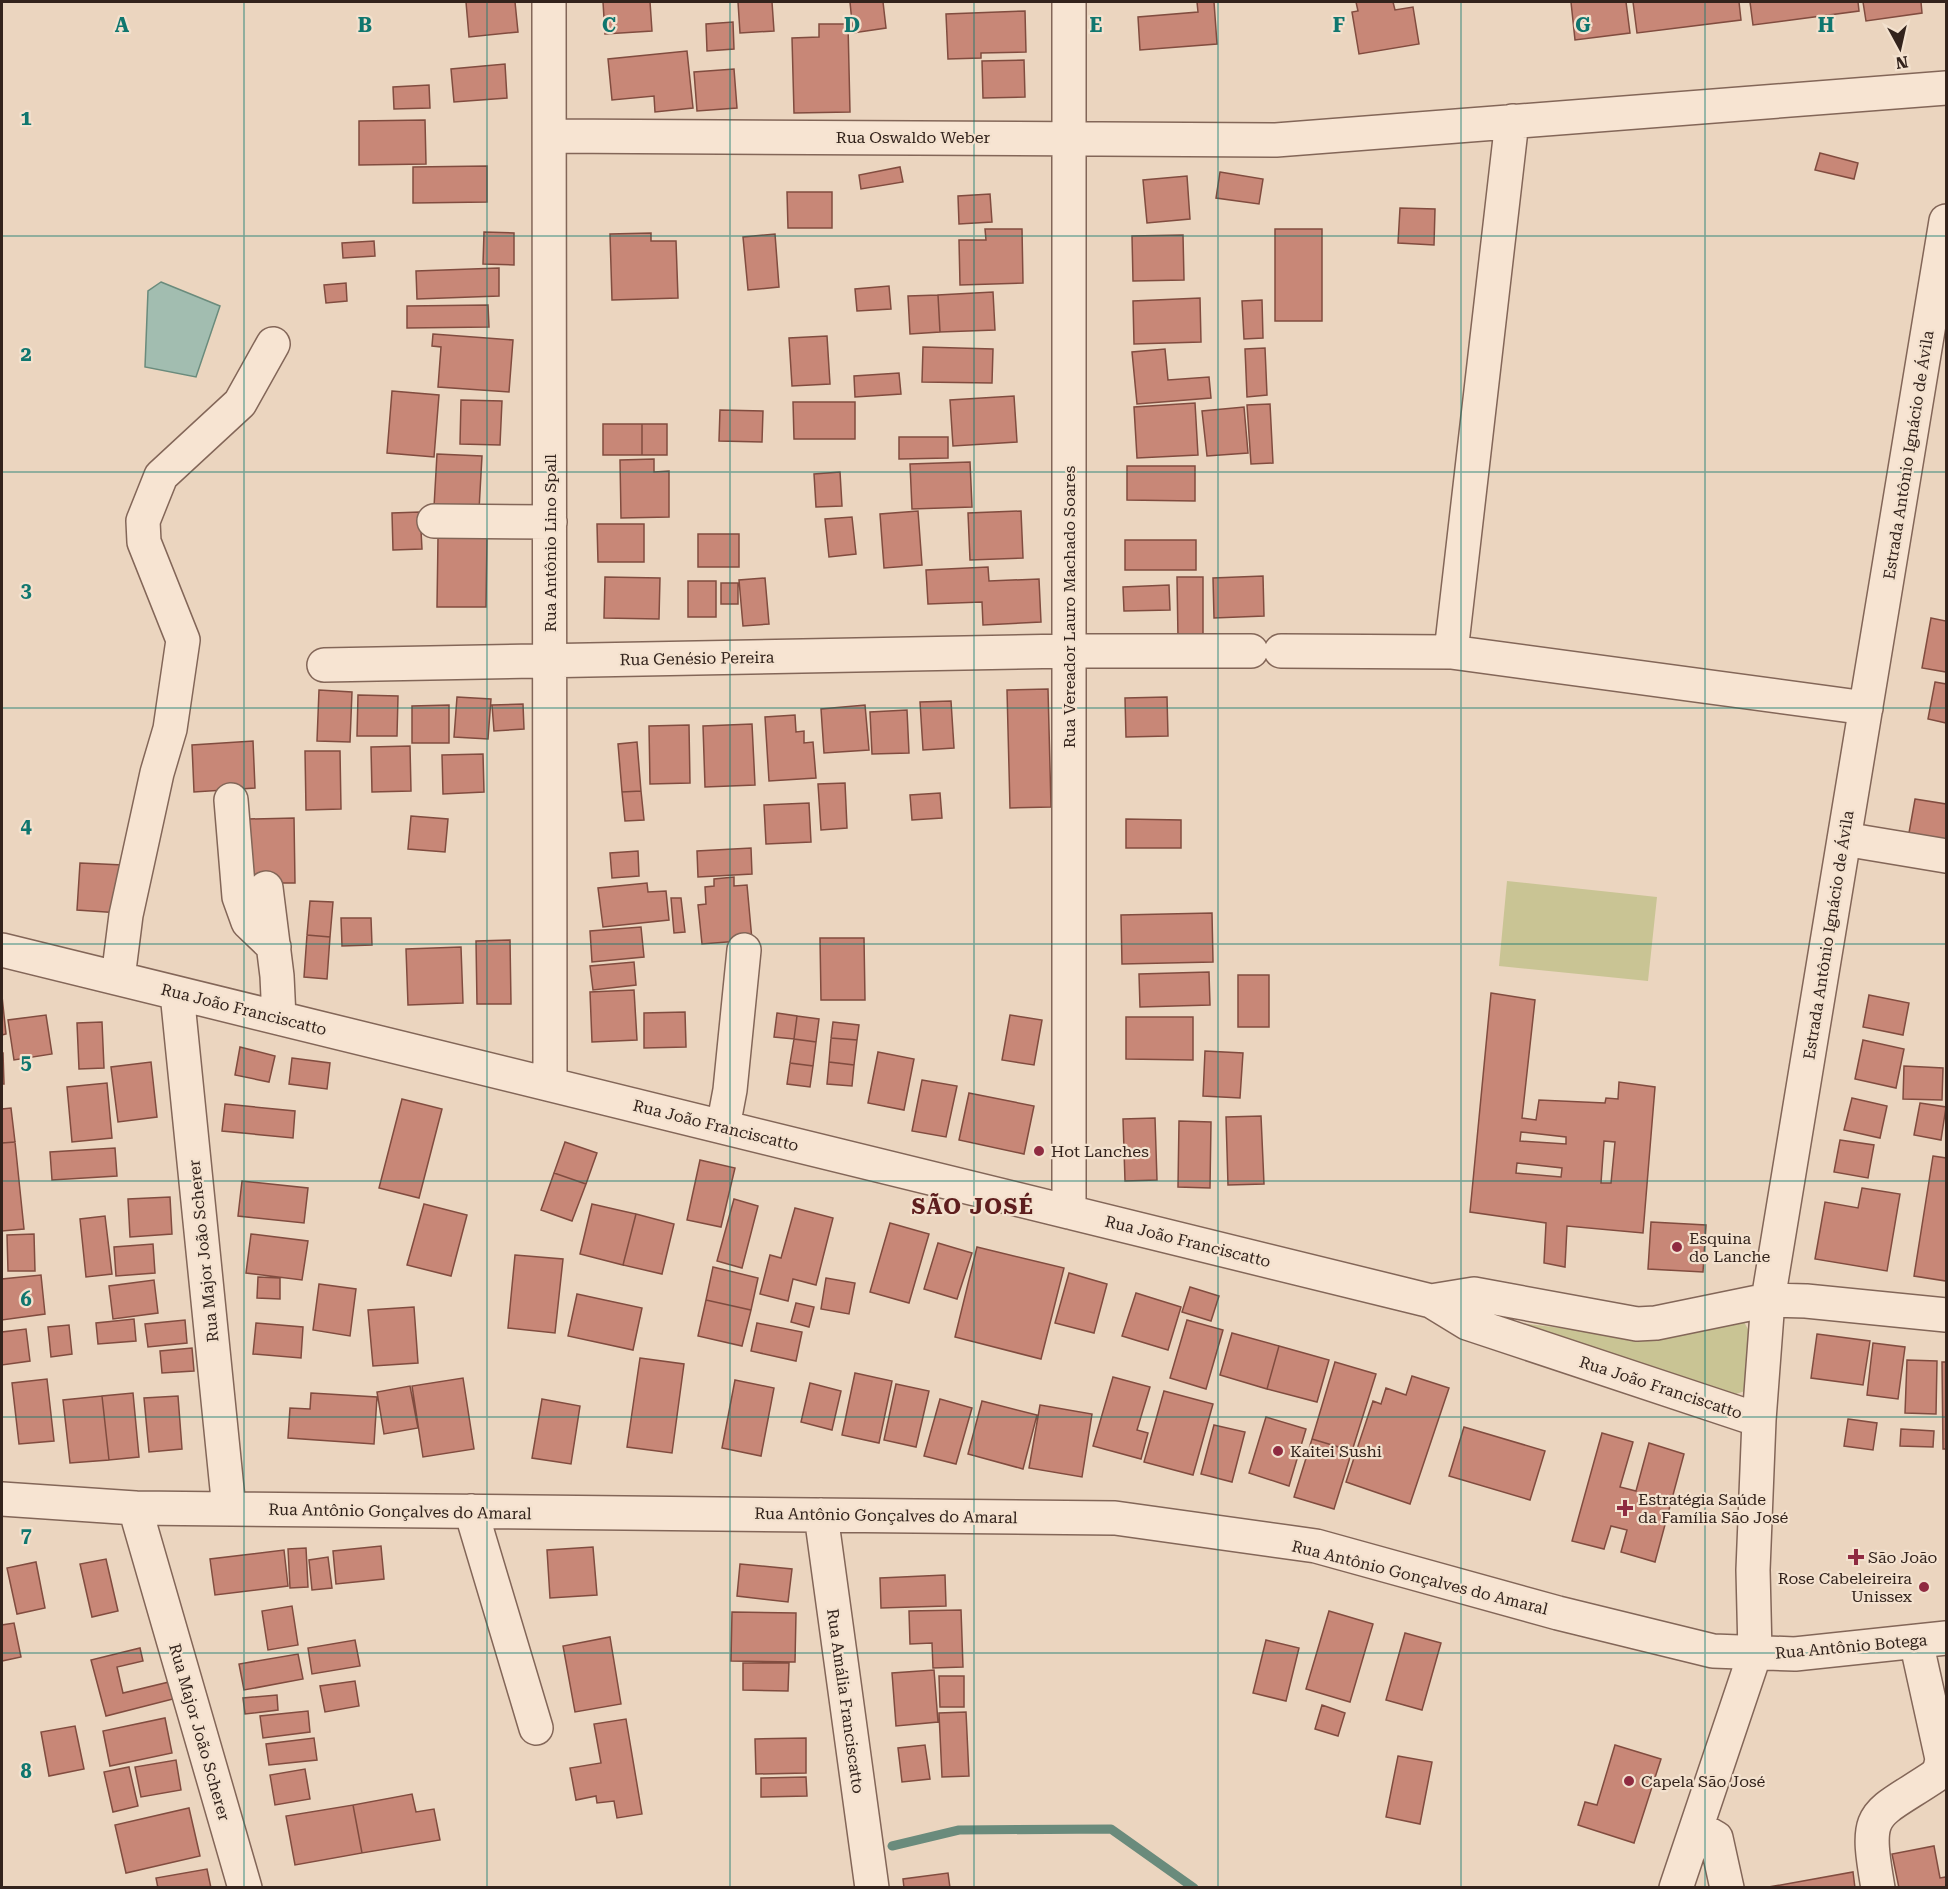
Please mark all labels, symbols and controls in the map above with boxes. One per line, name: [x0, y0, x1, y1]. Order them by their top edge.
text: A: [115, 13, 130, 37]
text: B: [358, 13, 372, 37]
text: C: [602, 13, 616, 37]
text: D: [844, 13, 860, 37]
text: E: [1090, 13, 1103, 37]
text: F: [1333, 13, 1345, 37]
text: G: [1575, 13, 1591, 37]
text: H: [1818, 13, 1834, 37]
north arrow: [1870, 18, 1930, 78]
text: N: [1895, 52, 1909, 73]
text: 1: [20, 106, 32, 130]
street label: Rua Oswaldo Weber: [836, 128, 991, 147]
street label: Estrada Antônio Ignácio de Ávila: [1879, 329, 1938, 581]
text: 2: [20, 342, 32, 366]
street label: Rua Antônio Lino Spall: [541, 454, 560, 632]
street label: Rua Vereador Lauro Machado Soares: [1060, 465, 1079, 748]
text: 3: [20, 578, 32, 602]
street label: Rua Genésio Pereira: [619, 648, 775, 669]
street label: Estrada Antônio Ignácio de Ávila: [1799, 809, 1858, 1061]
text: 4: [20, 814, 32, 838]
street label: Rua João Franciscatto: [159, 980, 329, 1039]
text: 5: [20, 1050, 32, 1074]
street label: Rua João Franciscatto: [631, 1096, 801, 1155]
place label: Hot Lanches: [1051, 1142, 1149, 1161]
marker: Hot Lanches: [1032, 1144, 1046, 1158]
street label: Rua Major João Scherer: [184, 1158, 223, 1343]
district label: SÃO JOSÉ: [911, 1192, 1035, 1219]
street label: Rua João Franciscatto: [1103, 1212, 1273, 1271]
place label: Esquina do Lanche: [1689, 1229, 1770, 1266]
marker: Esquina do Lanche: [1670, 1240, 1684, 1254]
text: 6: [20, 1287, 32, 1311]
street label: Rua João Franciscatto: [1577, 1352, 1745, 1423]
place label: Kaitei Sushi: [1290, 1442, 1382, 1461]
marker: Kaitei Sushi: [1271, 1444, 1285, 1458]
place label: Estratégia Saúde da Família São José: [1638, 1490, 1788, 1527]
marker: Estratégia Saúde da Família São José: [1616, 1499, 1634, 1517]
street label: Rua Antônio Gonçalves do Amaral: [268, 1500, 532, 1523]
street label: Rua Antônio Gonçalves do Amaral: [754, 1504, 1018, 1527]
text: 7: [20, 1523, 32, 1547]
street label: Rua Antônio Gonçalves do Amaral: [1290, 1536, 1550, 1619]
place label: São João: [1868, 1548, 1937, 1567]
marker: São João: [1849, 1550, 1863, 1564]
place label: Rose Cabeleireira Unissex: [1778, 1569, 1913, 1606]
marker: Rose Cabeleireira Unissex: [1917, 1580, 1931, 1594]
street label: Rua Amália Franciscatto: [823, 1607, 868, 1795]
street label: Rua Antônio Botega: [1774, 1630, 1928, 1663]
street label: Rua Major João Scherer: [165, 1641, 234, 1823]
text: 8: [20, 1759, 32, 1783]
place label: Capela São José: [1641, 1772, 1765, 1791]
marker: Capela São José: [1622, 1774, 1636, 1788]

